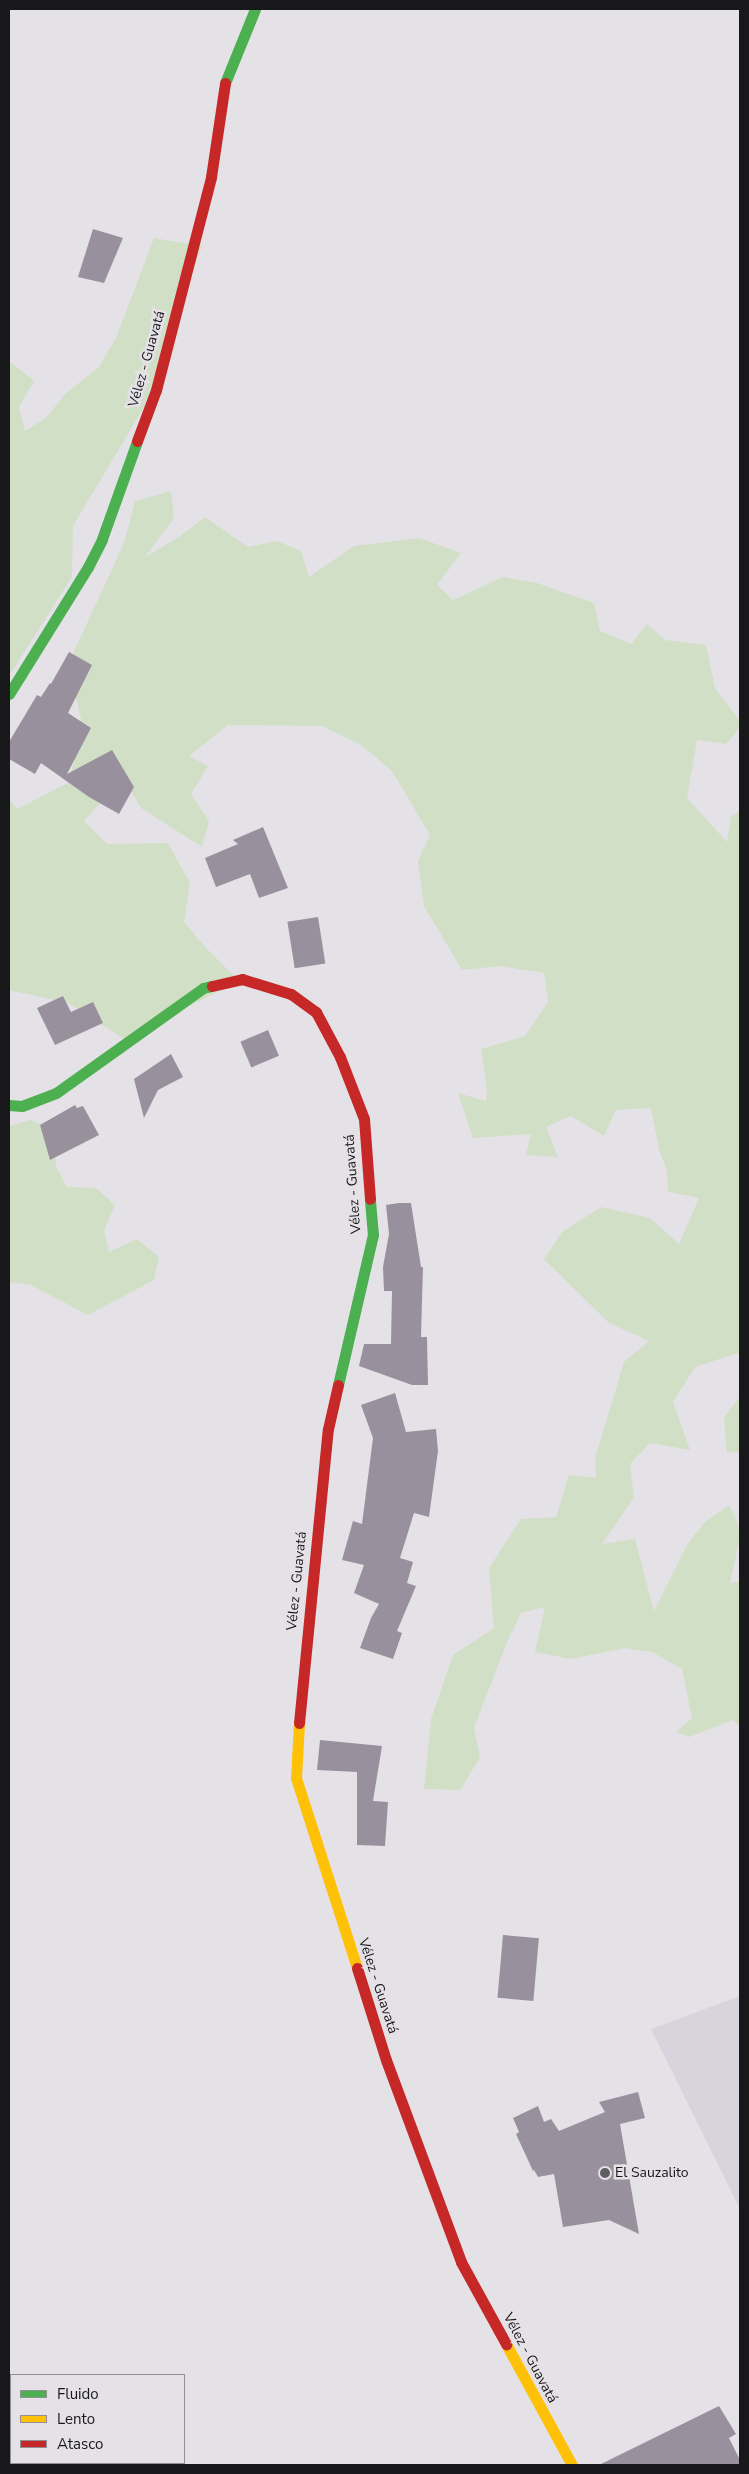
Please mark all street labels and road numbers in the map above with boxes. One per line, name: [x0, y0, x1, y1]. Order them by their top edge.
street label: Vélez - Guavatá: [125, 309, 169, 409]
street label: Vélez - Guavatá: [341, 1134, 365, 1234]
street label: Vélez - Guavatá: [283, 1531, 311, 1631]
street label: Vélez - Guavatá: [355, 1936, 401, 2036]
street label: Vélez - Guavatá: [499, 2310, 561, 2406]

